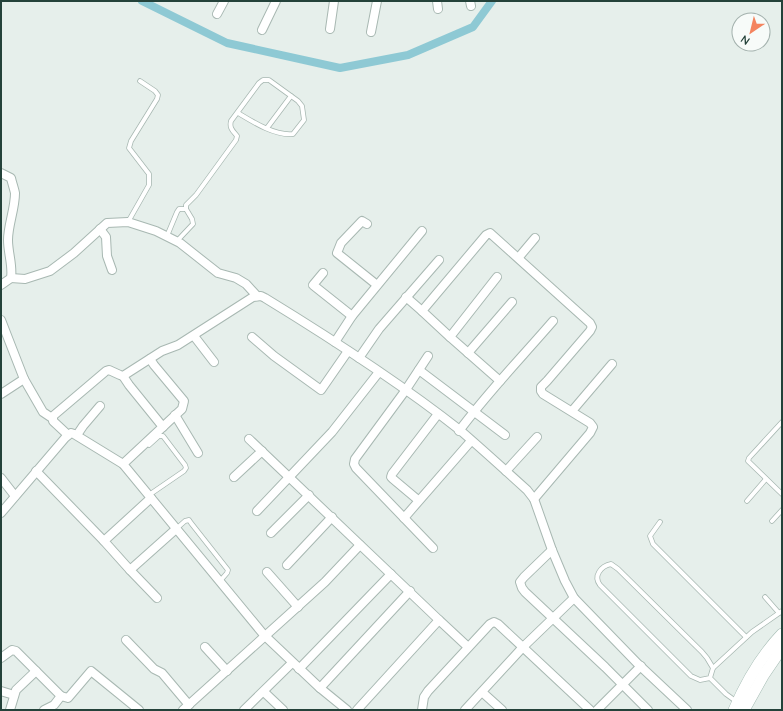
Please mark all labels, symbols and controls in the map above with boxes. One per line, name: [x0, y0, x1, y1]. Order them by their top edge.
north arrow: [731, 12, 771, 52]
text: N: [738, 32, 753, 48]

